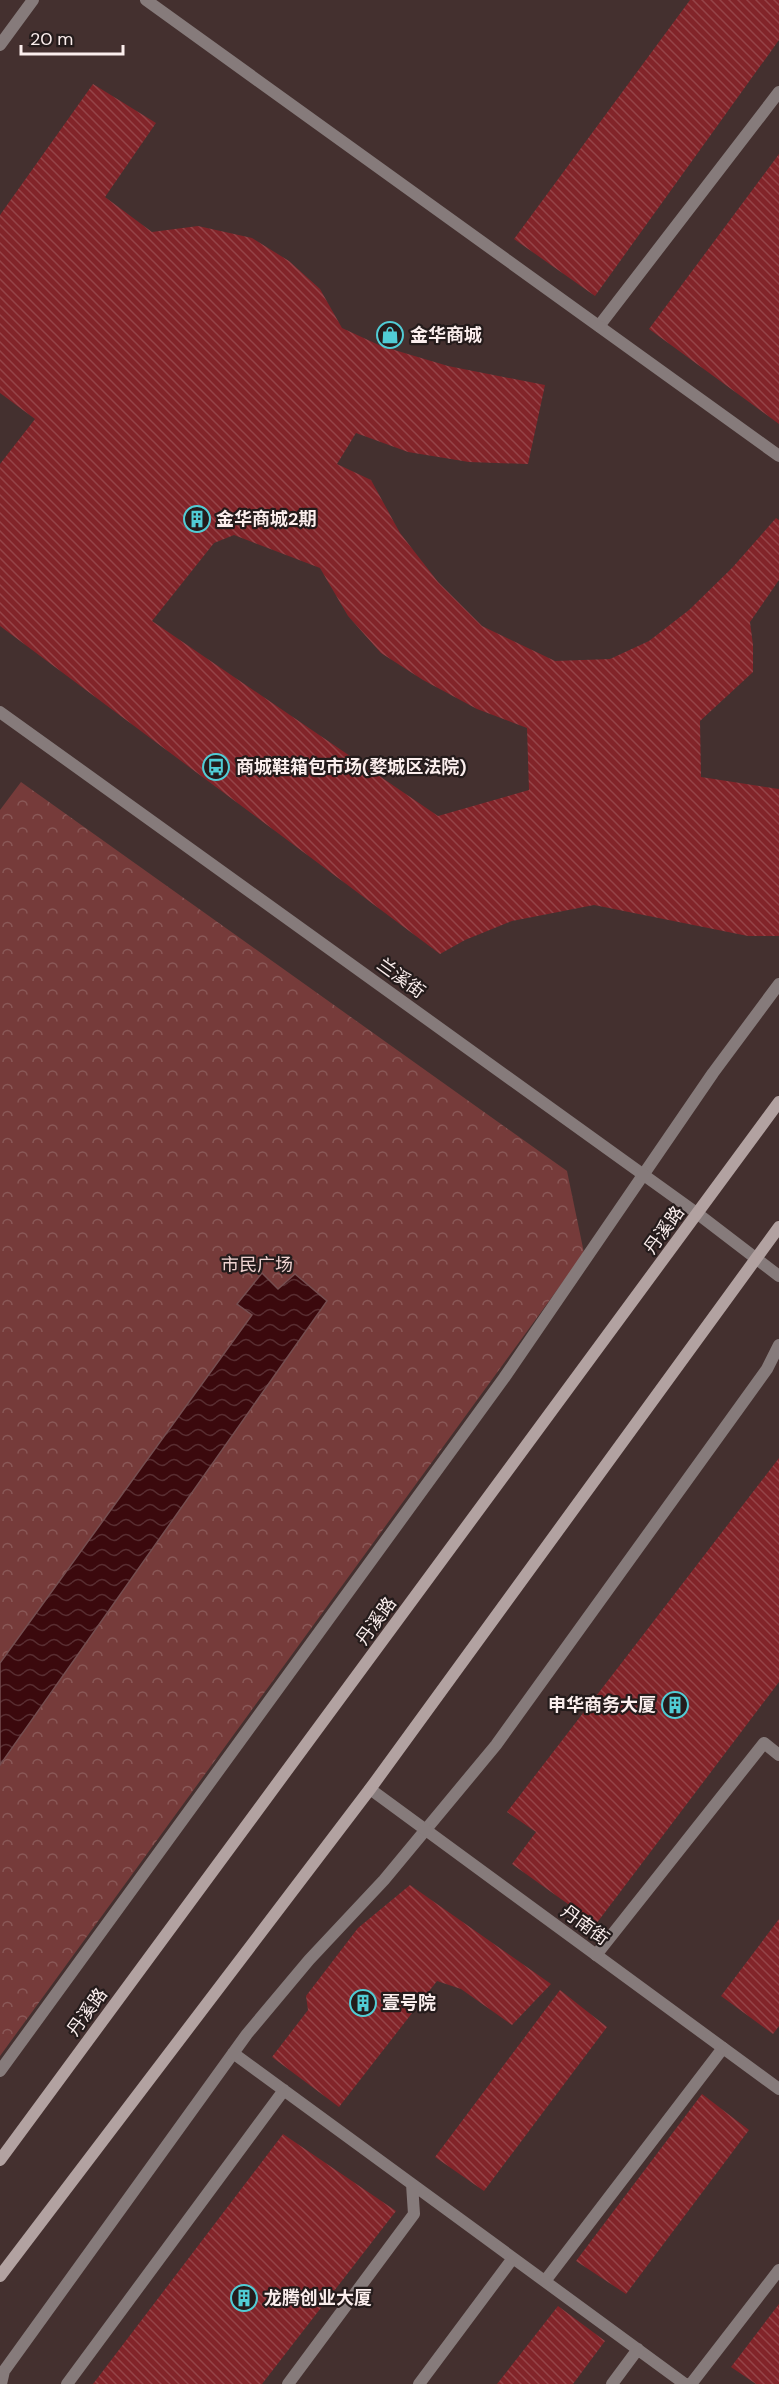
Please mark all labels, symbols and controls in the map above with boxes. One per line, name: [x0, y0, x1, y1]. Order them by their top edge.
scale bar: [21, 18, 123, 56]
text: 20 m: [30, 27, 73, 51]
shop icon: 金华商城: [375, 320, 405, 350]
place label: 金华商城: [410, 323, 482, 347]
building icon: 金华商城2期: [182, 504, 212, 534]
place label: 金华商城2期: [216, 507, 316, 531]
bus stop icon: 商城鞋箱包市场(婺城区法院): [201, 752, 231, 782]
place label: 商城鞋箱包市场(婺城区法院): [236, 755, 467, 779]
street label: 兰溪街: [372, 952, 430, 1004]
street label: 丹溪路: [638, 1201, 690, 1259]
park label: 市民广场: [221, 1253, 293, 1277]
street label: 丹溪路: [350, 1592, 402, 1650]
building icon: 申华商务大厦: [660, 1690, 690, 1720]
place label: 申华商务大厦: [548, 1693, 656, 1717]
street label: 丹南街: [556, 1899, 614, 1951]
street label: 丹溪路: [61, 1983, 113, 2041]
building icon: 壹号院: [348, 1988, 378, 2018]
place label: 壹号院: [382, 1991, 436, 2015]
building icon: 龙腾创业大厦: [229, 2283, 259, 2313]
place label: 龙腾创业大厦: [264, 2286, 372, 2310]

